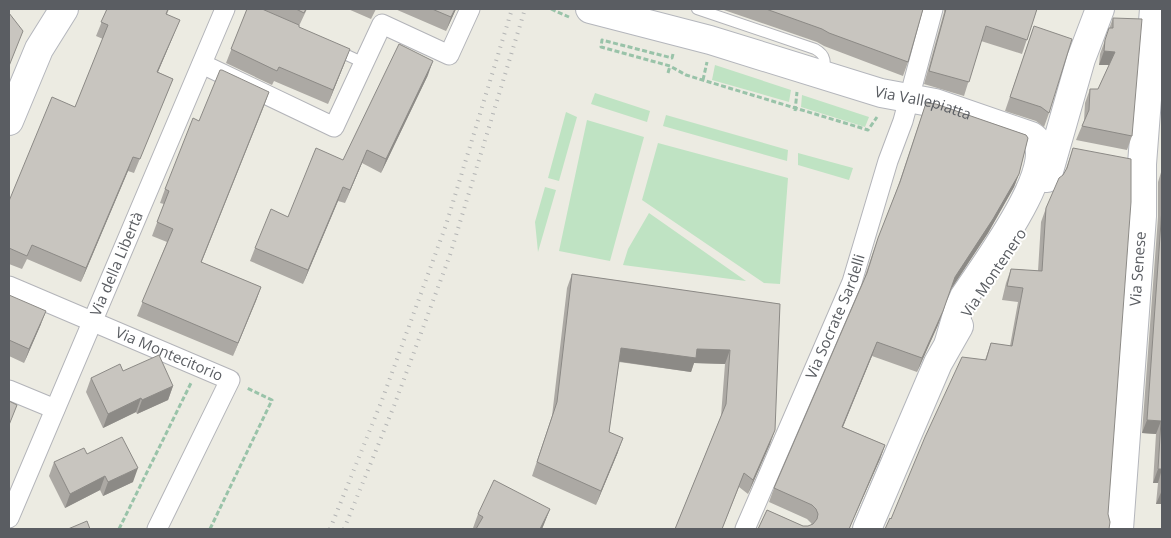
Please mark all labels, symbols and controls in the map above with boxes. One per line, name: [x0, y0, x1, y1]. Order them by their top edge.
street label: Via Vallepiatta: [872, 81, 974, 124]
street label: Via della Libertà: [85, 208, 147, 319]
street label: Via Montenero: [956, 224, 1030, 321]
street label: Via Senese: [1124, 231, 1150, 307]
street label: Via Socrate Sardelli: [800, 252, 869, 382]
street label: Via Montecitorio: [113, 322, 226, 385]

